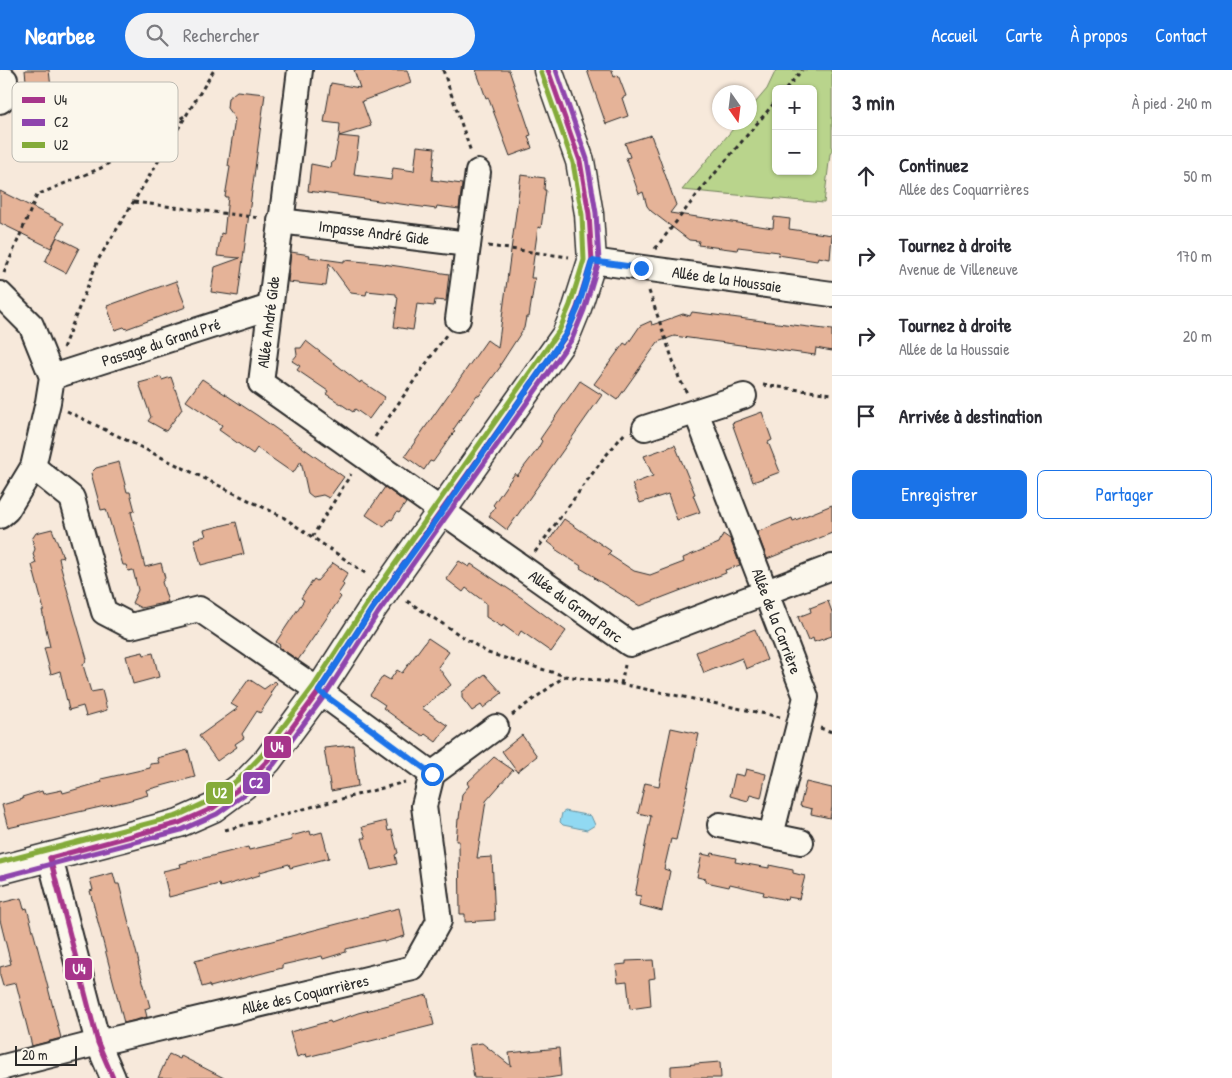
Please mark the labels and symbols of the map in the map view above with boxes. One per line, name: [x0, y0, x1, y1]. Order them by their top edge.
legend: [12, 82, 178, 162]
north arrow: [712, 85, 757, 130]
text: U4: [54, 90, 67, 109]
text: C2: [54, 112, 69, 131]
text: U2: [54, 135, 69, 154]
street label: Impasse André Gide: [317, 214, 431, 250]
route end: [630, 257, 653, 280]
street label: Allée de la Houssaie: [671, 260, 784, 298]
street label: Allée André Gide: [251, 274, 285, 369]
street label: Passage du Grand Pré: [99, 312, 224, 372]
street label: Allée du Grand Parc: [525, 564, 628, 648]
street label: Allée de la Carrière: [747, 565, 807, 678]
line badge: U4: [263, 735, 292, 759]
text: U4: [271, 737, 284, 756]
route start: [421, 763, 444, 786]
line badge: C2: [242, 771, 271, 795]
text: C2: [249, 773, 264, 792]
line badge: U2: [205, 781, 234, 805]
text: U2: [213, 783, 228, 802]
line badge: U4: [64, 957, 93, 981]
text: U4: [73, 959, 86, 978]
street label: Allée des Coquarrières: [239, 969, 371, 1019]
scale bar: [15, 1043, 78, 1066]

